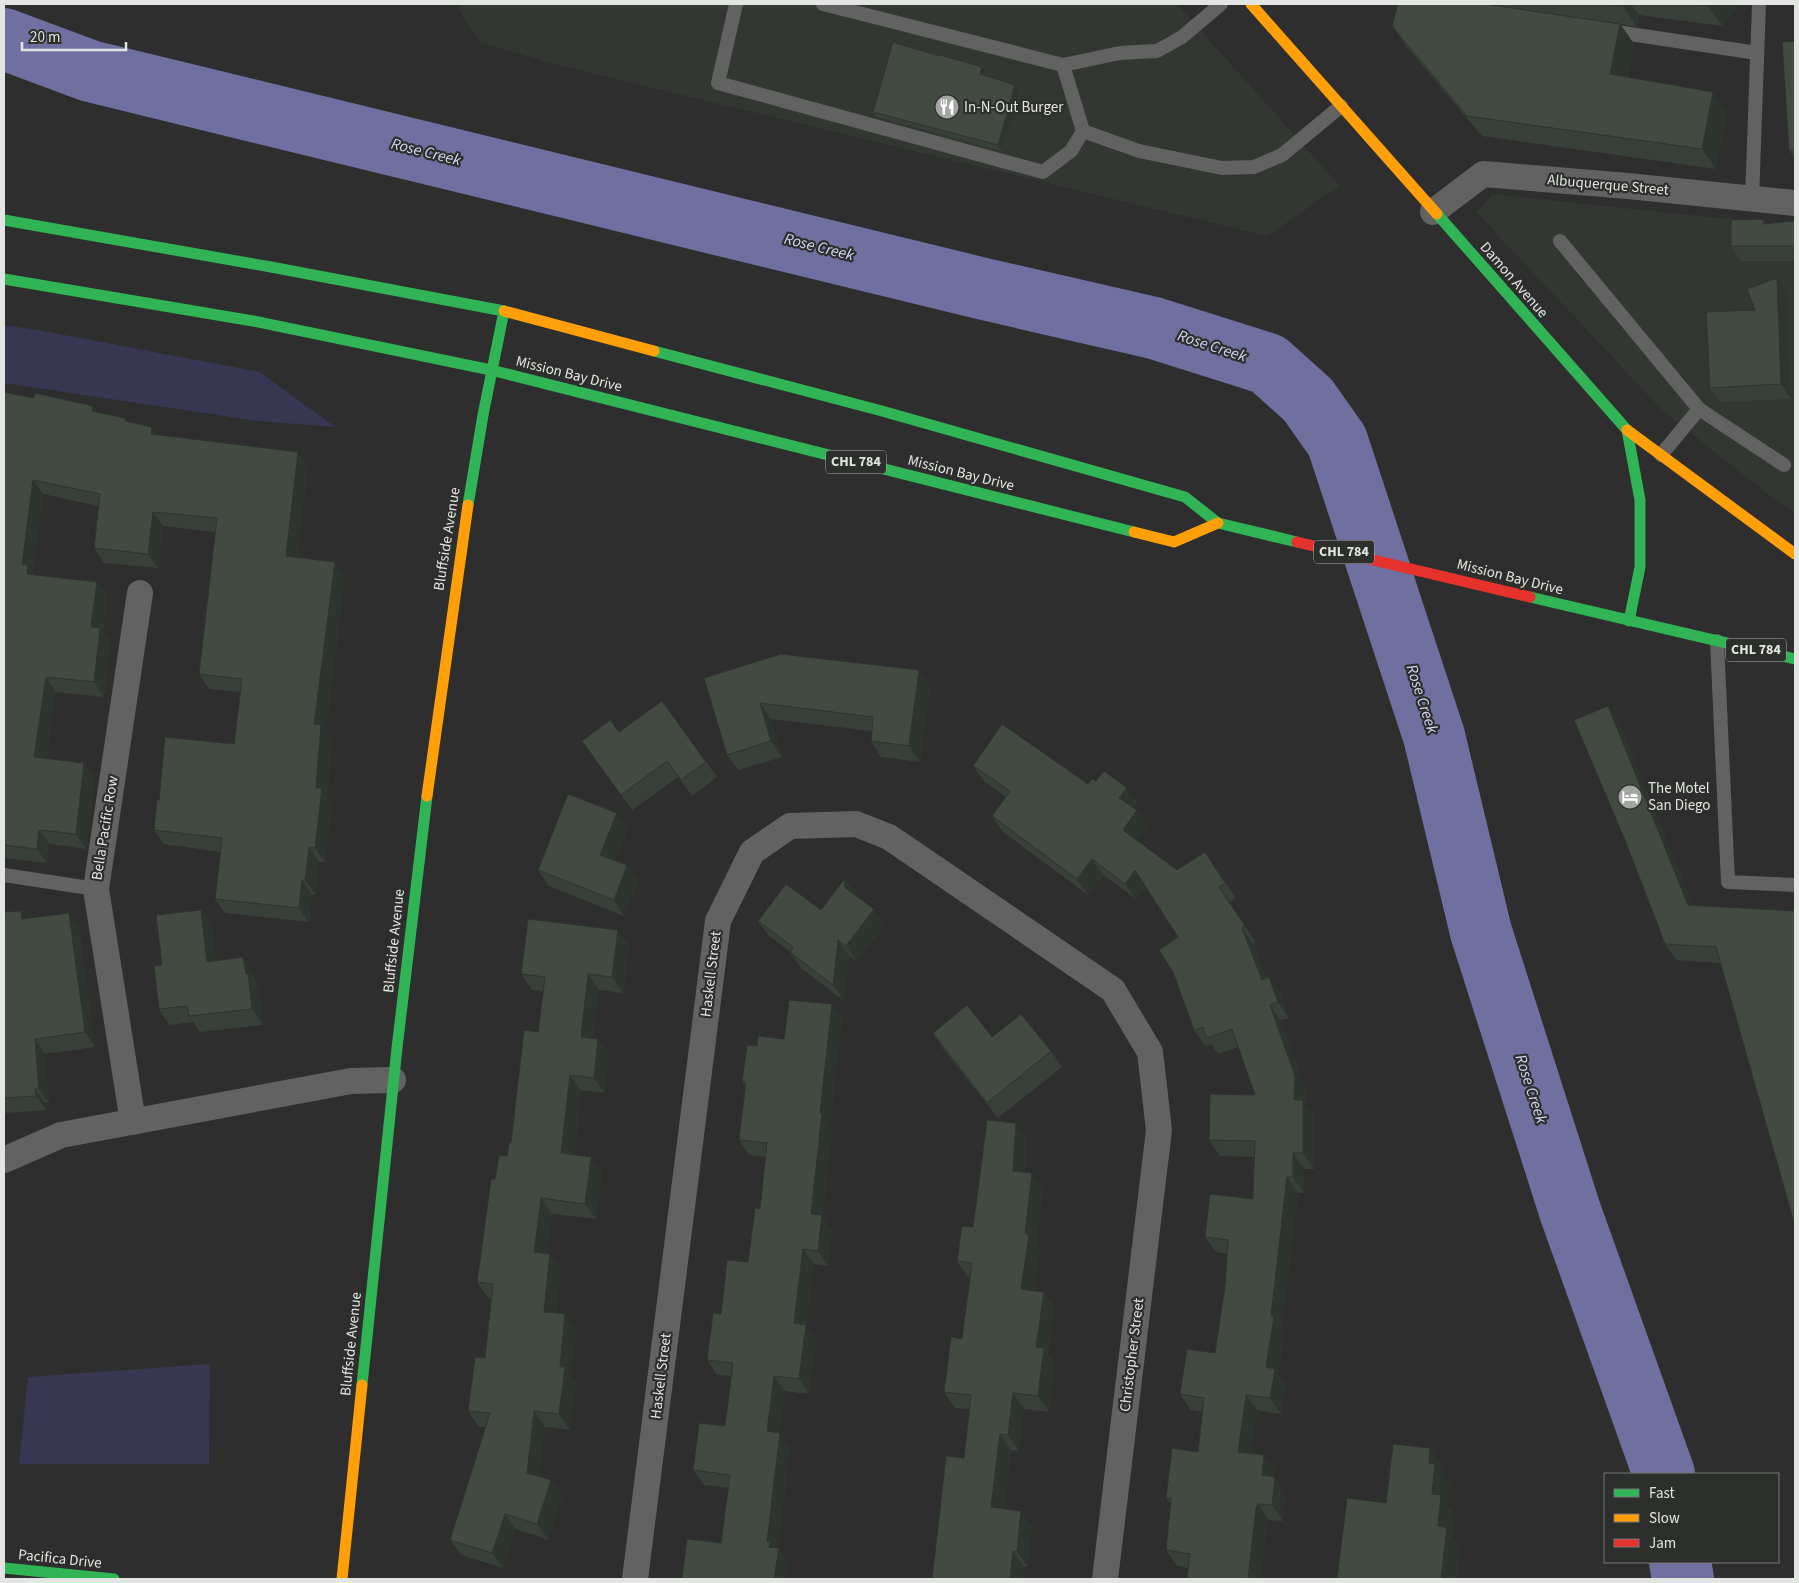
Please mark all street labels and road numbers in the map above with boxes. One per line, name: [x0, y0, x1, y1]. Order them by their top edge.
street label: Albuquerque Street: [1546, 169, 1670, 201]
street label: Damon Avenue: [1475, 237, 1553, 323]
street label: Mission Bay Drive: [514, 351, 624, 397]
street label: Mission Bay Drive: [906, 450, 1016, 496]
road number: CHL 784: [826, 451, 886, 474]
street label: Bluffside Avenue: [428, 486, 466, 592]
road number: CHL 784: [1314, 540, 1374, 564]
street label: Mission Bay Drive: [1455, 554, 1565, 600]
road number: CHL 784: [1726, 638, 1786, 662]
street label: Bella Pacific Row: [86, 774, 124, 882]
street label: Bluffside Avenue: [378, 888, 410, 994]
street label: Haskell Street: [695, 930, 727, 1018]
street label: Bluffside Avenue: [335, 1291, 367, 1397]
street label: Christopher Street: [1115, 1297, 1149, 1413]
street label: Haskell Street: [645, 1332, 677, 1420]
street label: Pacifica Drive: [17, 1544, 103, 1574]

